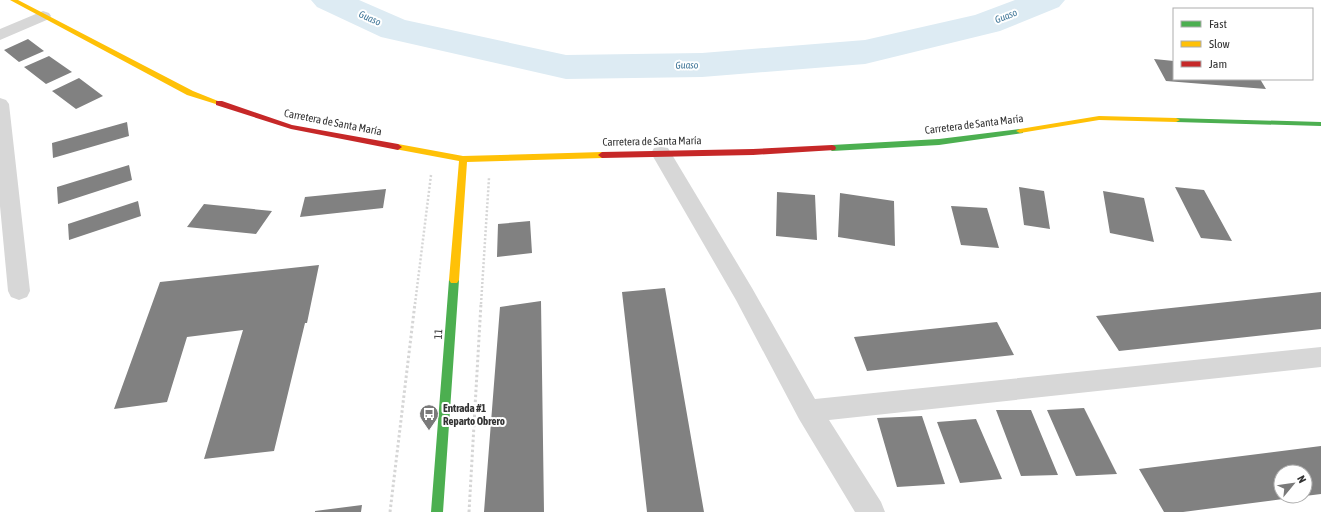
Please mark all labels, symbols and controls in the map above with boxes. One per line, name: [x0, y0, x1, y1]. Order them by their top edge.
water label: Guaso: [993, 7, 1019, 25]
water label: Guaso: [357, 8, 383, 28]
legend: [1173, 8, 1313, 80]
text: Fast: [1209, 17, 1227, 31]
text: Slow: [1209, 37, 1230, 51]
text: Jam: [1209, 57, 1227, 71]
water label: Guaso: [675, 59, 699, 71]
street label: Carretera de Santa María: [283, 107, 383, 137]
street label: Carretera de Santa María: [924, 112, 1024, 136]
street label: Carretera de Santa María: [602, 134, 702, 148]
street label: 11: [432, 328, 444, 340]
place label: Entrada #1 Reparto Obrero: [443, 402, 505, 427]
bus stop icon: Entrada #1 Reparto Obrero: [418, 403, 440, 431]
north arrow: [1273, 464, 1313, 504]
text: N: [1295, 473, 1309, 485]

